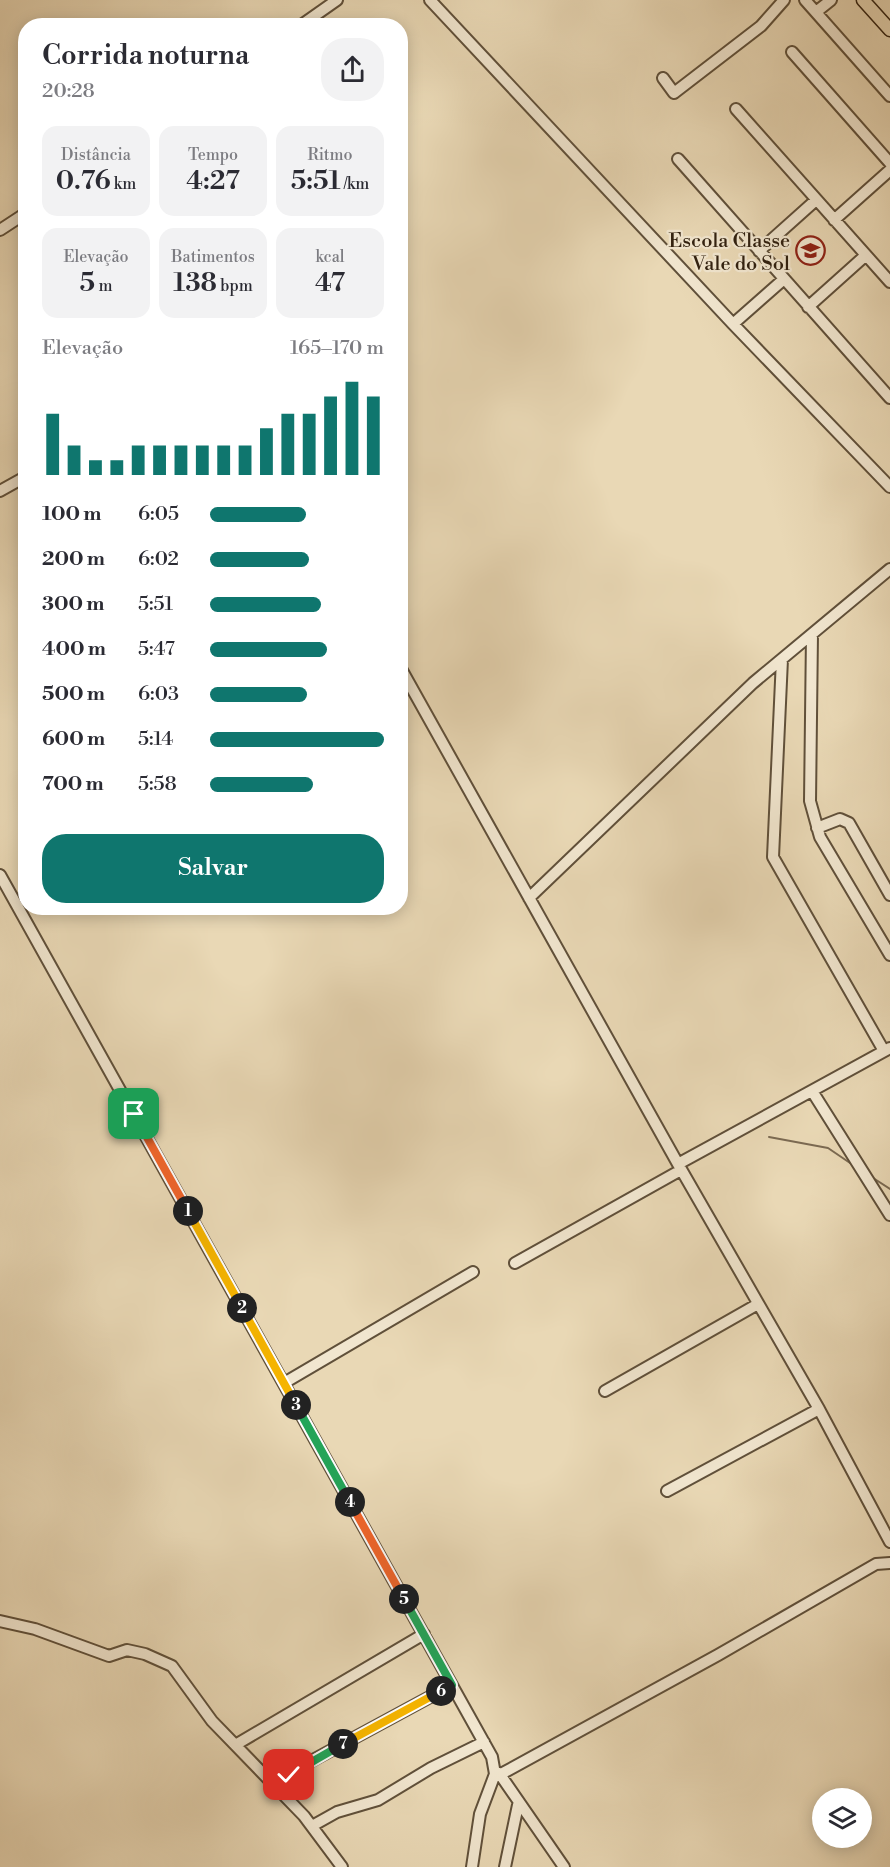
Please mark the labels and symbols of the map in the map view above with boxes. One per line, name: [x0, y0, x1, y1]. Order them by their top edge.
place label: Escola Classe Vale do Sol: [669, 229, 790, 277]
school or university icon: Escola Classe Vale do Sol: [795, 235, 827, 267]
pin: [108, 1088, 159, 1139]
pin: 1: [173, 1196, 203, 1226]
pin: 2: [227, 1293, 257, 1323]
pin: 3: [281, 1390, 311, 1420]
pin: 4: [335, 1487, 365, 1517]
pin: 5: [389, 1584, 419, 1614]
pin: 6: [426, 1676, 456, 1706]
pin: 7: [328, 1729, 358, 1759]
pin: [263, 1749, 314, 1800]

